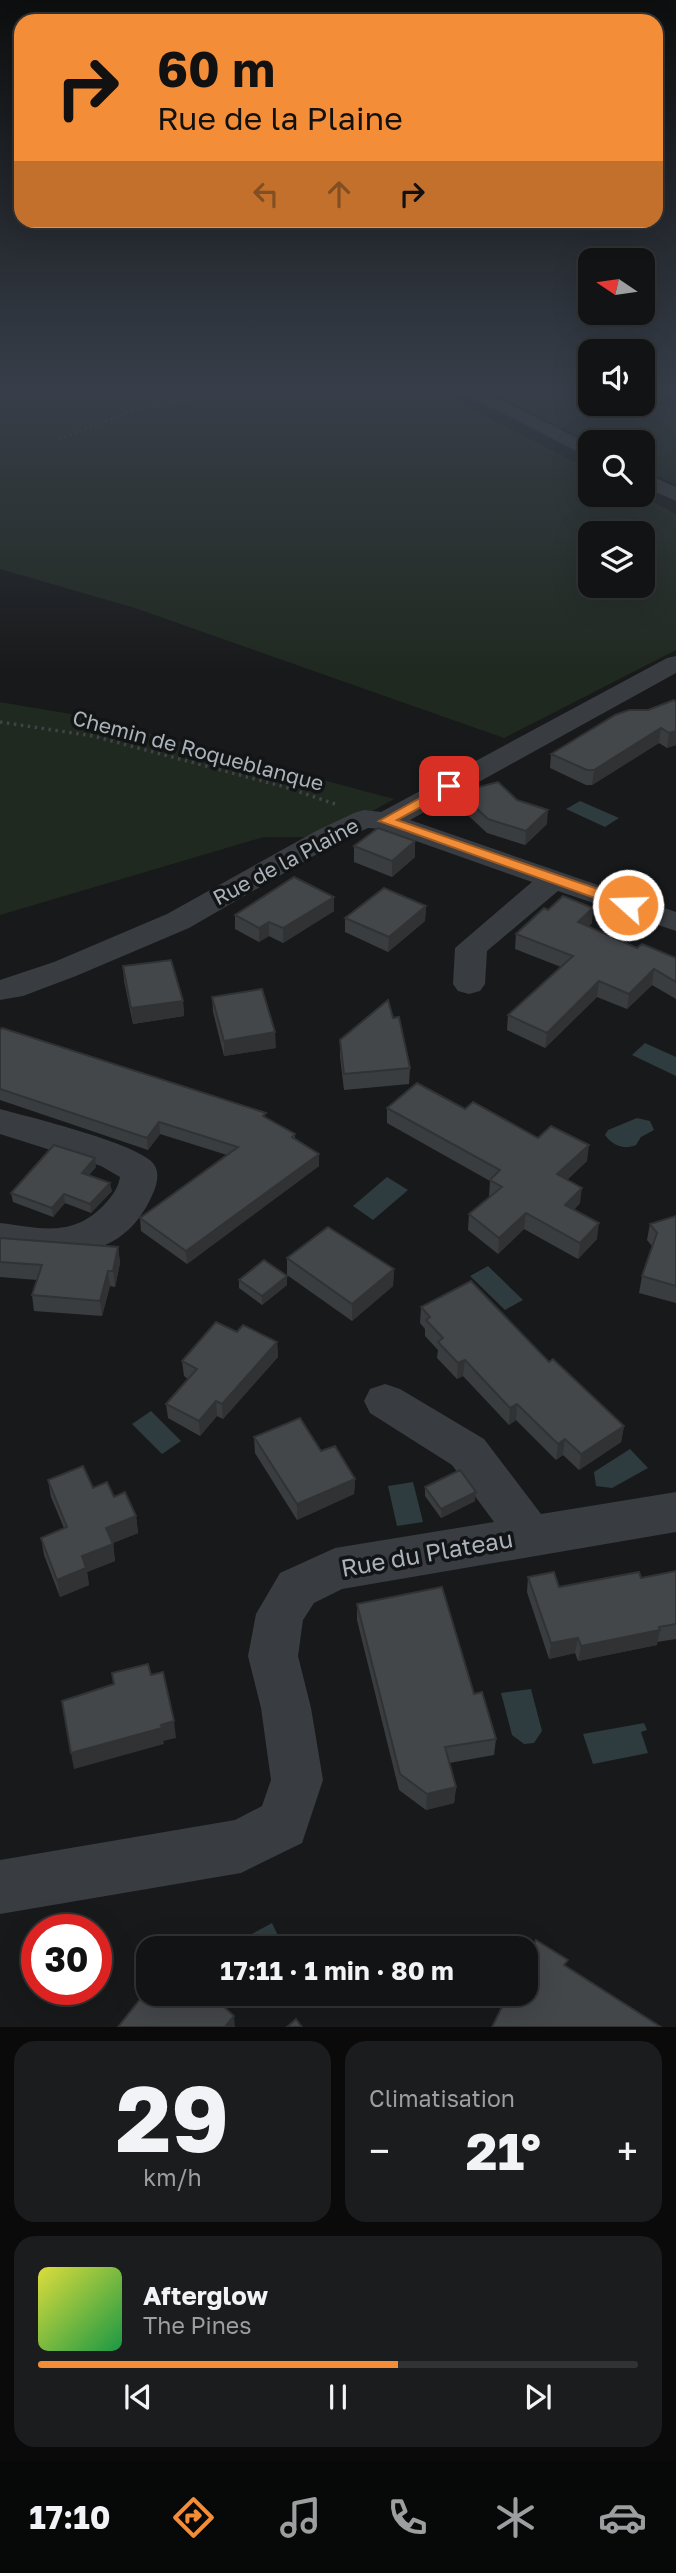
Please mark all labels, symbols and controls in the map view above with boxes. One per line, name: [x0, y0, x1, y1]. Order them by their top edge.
text: 60 m: [157, 39, 275, 98]
icon: right: [42, 42, 133, 133]
text: Rue de la Plaine: [157, 99, 403, 137]
icon: left: [247, 175, 285, 213]
icon: ahead: [320, 175, 358, 213]
icon: right: [393, 175, 431, 213]
north arrow: [578, 248, 654, 326]
map controls: [578, 248, 655, 598]
button: sound: [578, 339, 655, 416]
button: search: [578, 430, 655, 507]
button: layers: [578, 521, 655, 598]
street label: Chemin de Roqueblanque: [70, 704, 327, 796]
pin: [419, 756, 479, 816]
icon: arrive: [430, 767, 468, 805]
street label: Rue de la Plaine: [208, 812, 363, 910]
position arrow: [591, 868, 665, 942]
street label: Rue du Plateau: [339, 1523, 515, 1582]
speed limit sign: 30: [21, 1914, 112, 2005]
text: 17:11 · 1 min · 80 m: [220, 1955, 454, 1986]
text: 29: [116, 2063, 229, 2172]
text: Climatisation: [369, 2084, 515, 2112]
text: 21°: [466, 2119, 541, 2181]
text: −: [369, 2128, 390, 2173]
text: +: [617, 2128, 638, 2173]
text: km/h: [143, 2163, 202, 2191]
text: Afterglow: [143, 2280, 268, 2311]
text: The Pines: [143, 2311, 251, 2339]
icon: previous: [119, 2378, 157, 2416]
icon: pause: [319, 2378, 357, 2416]
icon: next: [519, 2378, 557, 2416]
icon: directions: [169, 2493, 218, 2542]
icon: music: [276, 2493, 325, 2542]
icon: phone: [383, 2493, 432, 2542]
icon: climate: [491, 2493, 540, 2542]
icon: car: [598, 2493, 647, 2542]
text: 17:10: [29, 2498, 111, 2536]

